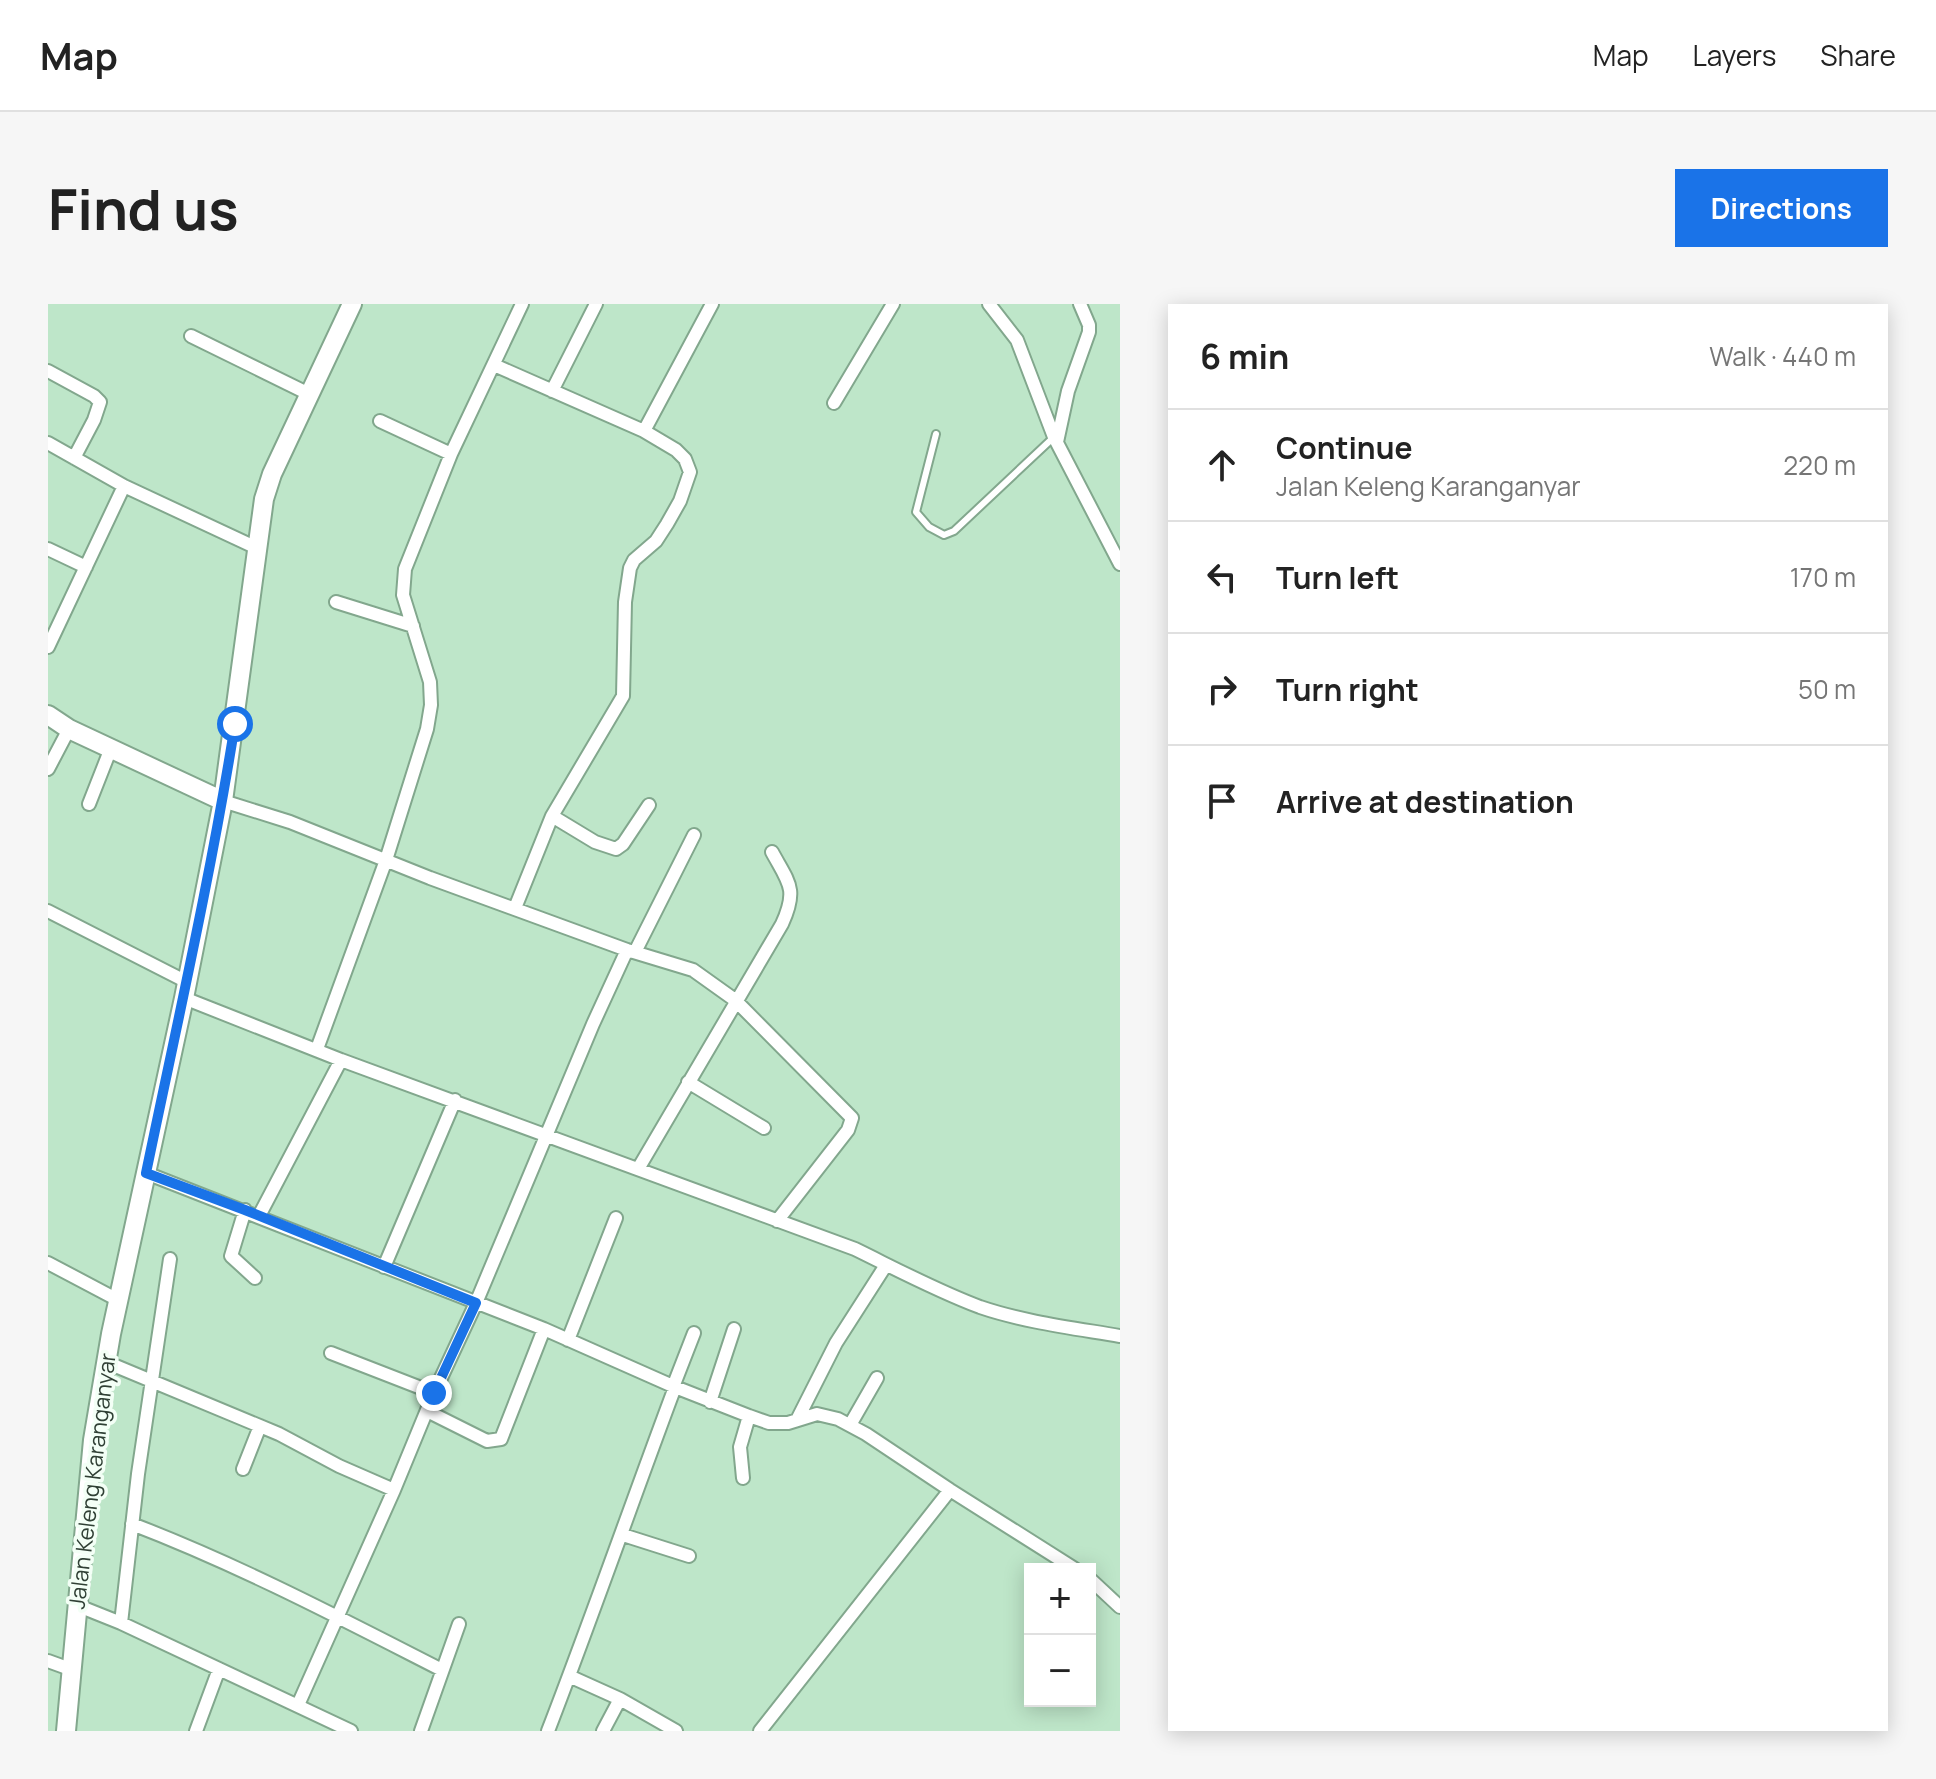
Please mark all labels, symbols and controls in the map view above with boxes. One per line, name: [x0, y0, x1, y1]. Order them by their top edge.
text: Map: [40, 29, 118, 81]
text: Map: [1593, 36, 1649, 74]
text: Layers: [1693, 36, 1776, 74]
text: Share: [1820, 36, 1896, 74]
button: Directions: [1675, 169, 1888, 247]
text: Find us: [48, 170, 239, 247]
text: 6 min: [1200, 333, 1289, 379]
text: Walk · 440 m: [1709, 338, 1856, 374]
text: Continue: [1276, 427, 1412, 468]
icon: ahead: [1200, 443, 1244, 487]
text: 220 m: [1783, 447, 1856, 483]
text: Jalan Keleng Karanganyar: [1276, 468, 1581, 504]
icon: left: [1200, 555, 1244, 599]
text: Turn left: [1276, 557, 1399, 598]
text: 170 m: [1790, 559, 1856, 595]
icon: right: [1200, 667, 1244, 711]
text: Turn right: [1276, 669, 1419, 710]
text: 50 m: [1798, 671, 1856, 707]
route start: [217, 706, 253, 742]
icon: arrive: [1200, 779, 1244, 823]
text: Arrive at destination: [1276, 781, 1574, 822]
street label: Jalan Keleng Karanganyar: [61, 1351, 123, 1611]
route end: [416, 1375, 452, 1411]
map controls: [1024, 1563, 1096, 1707]
button: +: [1024, 1563, 1096, 1635]
button: −: [1024, 1635, 1096, 1707]

